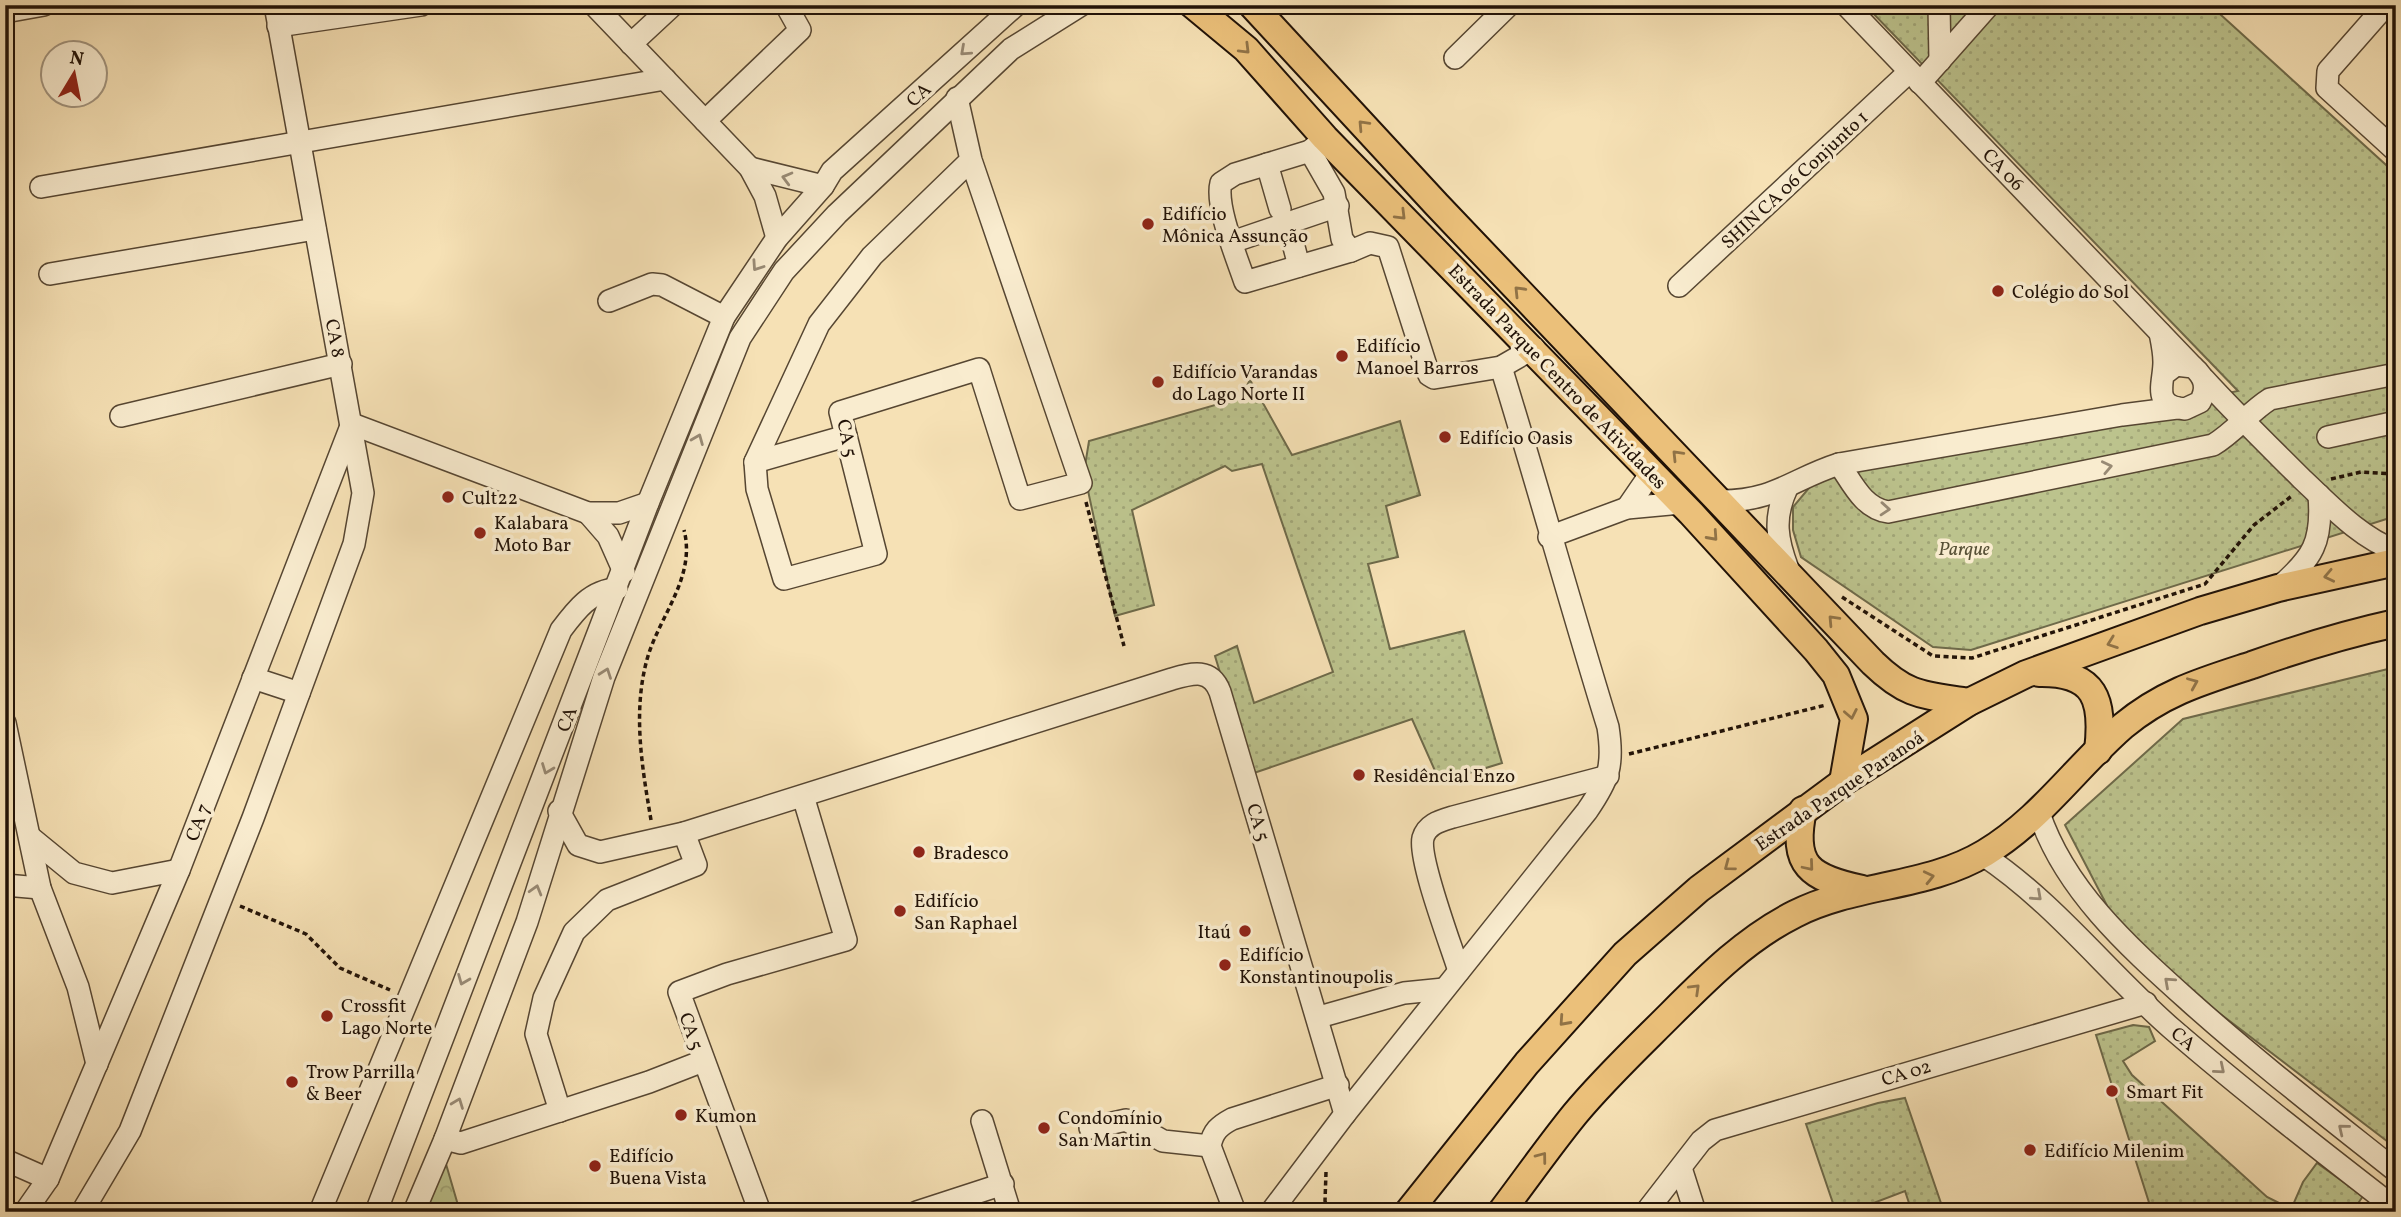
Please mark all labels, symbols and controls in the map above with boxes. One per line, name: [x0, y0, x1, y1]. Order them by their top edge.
north arrow: [38, 38, 108, 108]
one-way arrow: [1237, 41, 1249, 53]
one-way arrow: [960, 43, 973, 55]
text: N: [68, 45, 86, 73]
street label: CA: [901, 77, 937, 114]
street label: SHIN CA 06 Conjunto 1: [1716, 105, 1875, 256]
one-way arrow: [1359, 120, 1371, 133]
street label: CA 06: [1976, 143, 2029, 198]
one-way arrow: [781, 171, 793, 186]
place label: Edifício Mônica Assunção: [1162, 202, 1308, 250]
one-way arrow: [1393, 206, 1406, 219]
marker: Edifício Mônica Assunção: [1140, 216, 1156, 232]
one-way arrow: [752, 259, 765, 272]
street label: Estrada Parque Centro de Atividades: [1442, 259, 1672, 496]
place label: Colégio do Sol: [2012, 280, 2129, 306]
marker: Colégio do Sol: [1990, 283, 2006, 299]
one-way arrow: [1515, 286, 1528, 299]
street label: CA 8: [318, 317, 351, 360]
place label: Edifício Manoel Barros: [1356, 334, 1479, 382]
marker: Edifício Manoel Barros: [1334, 348, 1350, 364]
place label: Edifício Varandas do Lago Norte II: [1172, 360, 1318, 408]
marker: Edifício Varandas do Lago Norte II: [1150, 374, 1166, 390]
street label: CA 5: [829, 417, 863, 460]
place label: Edifício Oasis: [1459, 426, 1573, 452]
marker: Edifício Oasis: [1437, 429, 1453, 445]
one-way arrow: [690, 433, 704, 445]
one-way arrow: [1673, 450, 1686, 463]
one-way arrow: [2101, 460, 2113, 475]
place label: Cult22: [462, 486, 518, 512]
marker: Cult22: [440, 489, 456, 505]
one-way arrow: [1879, 501, 1890, 516]
place label: Kalabara Moto Bar: [494, 511, 571, 559]
marker: Kalabara Moto Bar: [472, 525, 488, 541]
one-way arrow: [1704, 528, 1717, 541]
park label: Parque: [1938, 537, 1990, 563]
one-way arrow: [2323, 568, 2335, 583]
one-way arrow: [1829, 615, 1841, 628]
one-way arrow: [2106, 635, 2118, 649]
one-way arrow: [598, 668, 612, 680]
one-way arrow: [2187, 678, 2199, 692]
street label: CA: [551, 703, 585, 736]
one-way arrow: [1843, 708, 1858, 719]
street label: Estrada Parque Paranoá: [1750, 725, 1930, 858]
one-way arrow: [541, 762, 555, 774]
place label: Residêncial Enzo: [1373, 764, 1515, 790]
marker: Residêncial Enzo: [1351, 767, 1367, 783]
street label: CA 7: [180, 800, 218, 845]
street label: CA 5: [1239, 800, 1275, 845]
place label: Bradesco: [933, 841, 1009, 867]
marker: Bradesco: [911, 844, 927, 860]
one-way arrow: [1725, 858, 1737, 870]
one-way arrow: [1801, 858, 1814, 871]
one-way arrow: [1923, 870, 1935, 885]
one-way arrow: [528, 884, 543, 896]
one-way arrow: [2029, 888, 2042, 901]
place label: Edifício San Raphael: [914, 889, 1018, 937]
marker: Edifício San Raphael: [892, 903, 908, 919]
place label: Itaú: [1197, 920, 1231, 946]
marker: Itaú: [1237, 923, 1253, 939]
place label: Edifício Konstantinoupolis: [1239, 943, 1393, 991]
marker: Edifício Konstantinoupolis: [1217, 957, 1233, 973]
one-way arrow: [458, 974, 472, 986]
one-way arrow: [2164, 978, 2177, 990]
one-way arrow: [1687, 985, 1700, 998]
place label: Crossfit Lago Norte: [341, 994, 432, 1042]
marker: Crossfit Lago Norte: [319, 1008, 335, 1024]
street label: CA 5: [672, 1009, 709, 1054]
one-way arrow: [1560, 1013, 1572, 1026]
street label: CA: [2165, 1021, 2201, 1058]
street label: CA 02: [1878, 1054, 1935, 1094]
place label: Trow Parrilla & Beer: [306, 1060, 415, 1108]
one-way arrow: [2212, 1061, 2225, 1073]
marker: Trow Parrilla & Beer: [284, 1074, 300, 1090]
place label: Smart Fit: [2126, 1080, 2204, 1106]
marker: Smart Fit: [2104, 1083, 2120, 1099]
one-way arrow: [450, 1098, 464, 1110]
place label: Kumon: [695, 1104, 757, 1130]
place label: Condomínio San Martin: [1058, 1106, 1162, 1154]
marker: Kumon: [673, 1107, 689, 1123]
marker: Condomínio San Martin: [1036, 1120, 1052, 1136]
one-way arrow: [2338, 1124, 2350, 1137]
place label: Edifício Milenim: [2044, 1139, 2185, 1165]
marker: Edifício Milenim: [2022, 1142, 2038, 1158]
place label: Edifício Buena Vista: [609, 1144, 707, 1192]
one-way arrow: [1534, 1153, 1547, 1165]
marker: Edifício Buena Vista: [587, 1158, 603, 1174]

